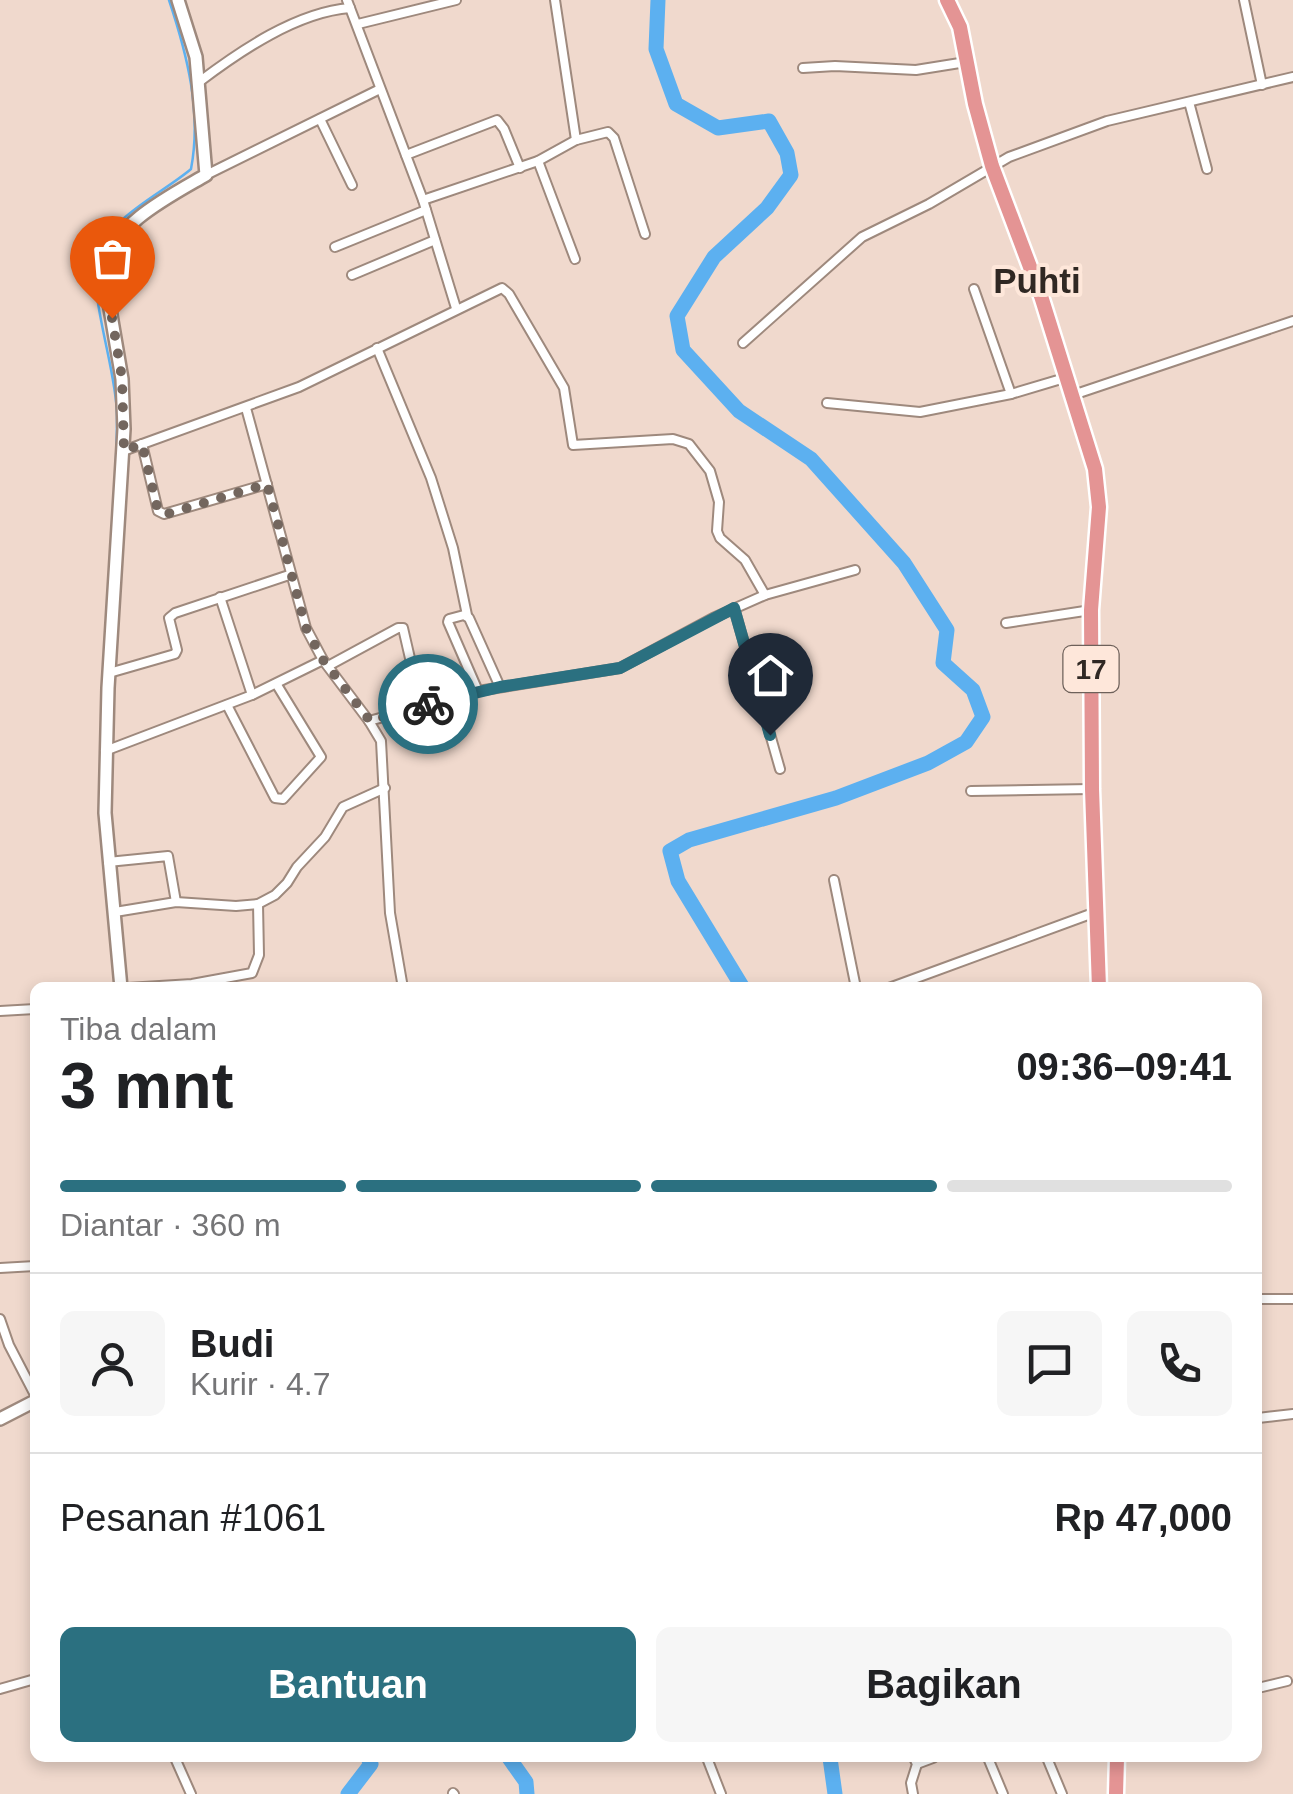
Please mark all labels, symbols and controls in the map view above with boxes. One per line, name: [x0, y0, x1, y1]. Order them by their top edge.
pin: [70, 216, 155, 319]
icon: bag: [85, 231, 140, 286]
district label: Puhti: [993, 261, 1081, 300]
pin: [728, 633, 813, 736]
road number: 17: [1064, 646, 1118, 692]
icon: home: [743, 648, 798, 703]
courier: [378, 654, 478, 754]
icon: bike: [401, 677, 456, 732]
text: Tiba dalam: [60, 1011, 217, 1047]
text: 09:36–09:41: [1016, 1046, 1232, 1088]
text: 3 mnt: [60, 1049, 233, 1122]
text: Diantar · 360 m: [60, 1207, 281, 1243]
button: person: [60, 1311, 165, 1416]
button: chat: [997, 1311, 1102, 1416]
button: phone: [1127, 1311, 1232, 1416]
text: Budi: [190, 1323, 274, 1365]
text: Kurir · 4.7: [190, 1366, 330, 1402]
text: Pesanan #1061: [60, 1497, 326, 1539]
text: Rp 47,000: [1055, 1497, 1232, 1539]
button: Bantuan: [60, 1627, 636, 1742]
button: Bagikan: [656, 1627, 1232, 1742]

